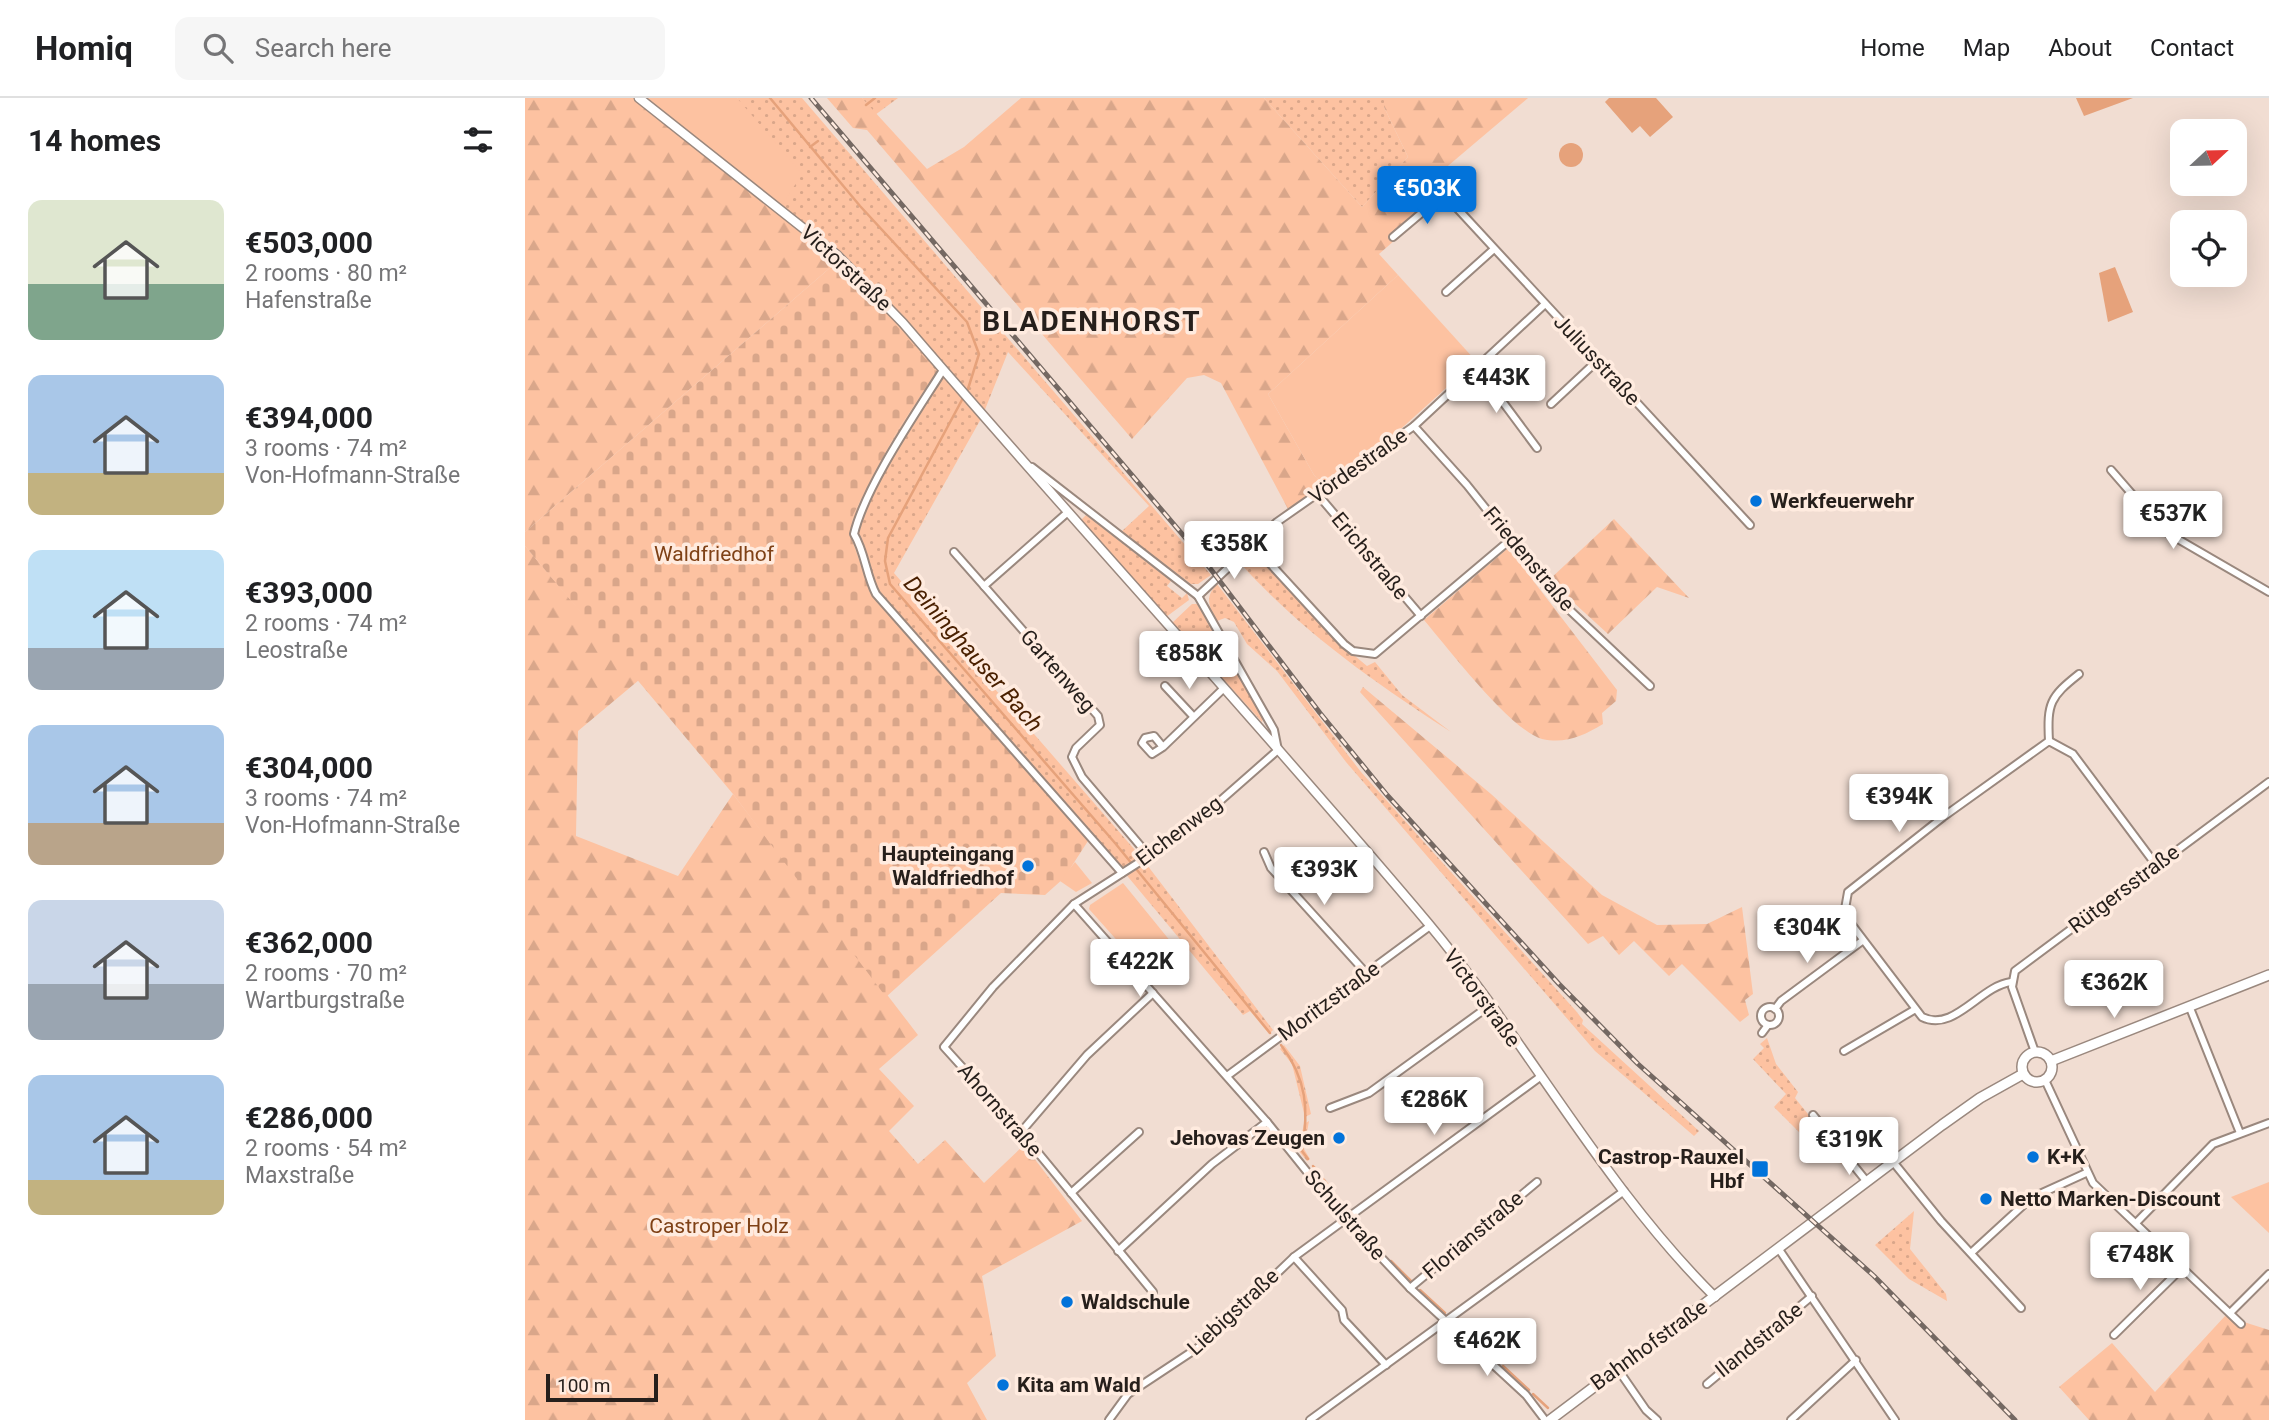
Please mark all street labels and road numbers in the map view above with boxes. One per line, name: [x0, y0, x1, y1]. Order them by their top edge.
street label: Victorstraße: [796, 220, 896, 316]
street label: Juliusstraße: [1549, 310, 1645, 410]
street label: Vördestraße: [1304, 423, 1412, 509]
street label: Friedenstraße: [1478, 502, 1580, 616]
street label: Erichstraße: [1327, 508, 1413, 604]
street label: Gartenweg: [1016, 625, 1100, 717]
street label: Eichenweg: [1131, 791, 1227, 871]
street label: Rütgersstraße: [2064, 840, 2184, 938]
street label: Victorstraße: [1439, 945, 1525, 1051]
street label: Moritzstraße: [1274, 956, 1384, 1046]
street label: Ahornstraße: [953, 1059, 1047, 1161]
street label: Schulstraße: [1299, 1165, 1391, 1265]
street label: Florianstraße: [1418, 1186, 1528, 1284]
street label: Liebigstraße: [1183, 1264, 1283, 1360]
street label: Bahnhofstraße: [1586, 1295, 1712, 1395]
street label: Ilandstraße: [1711, 1298, 1807, 1382]

